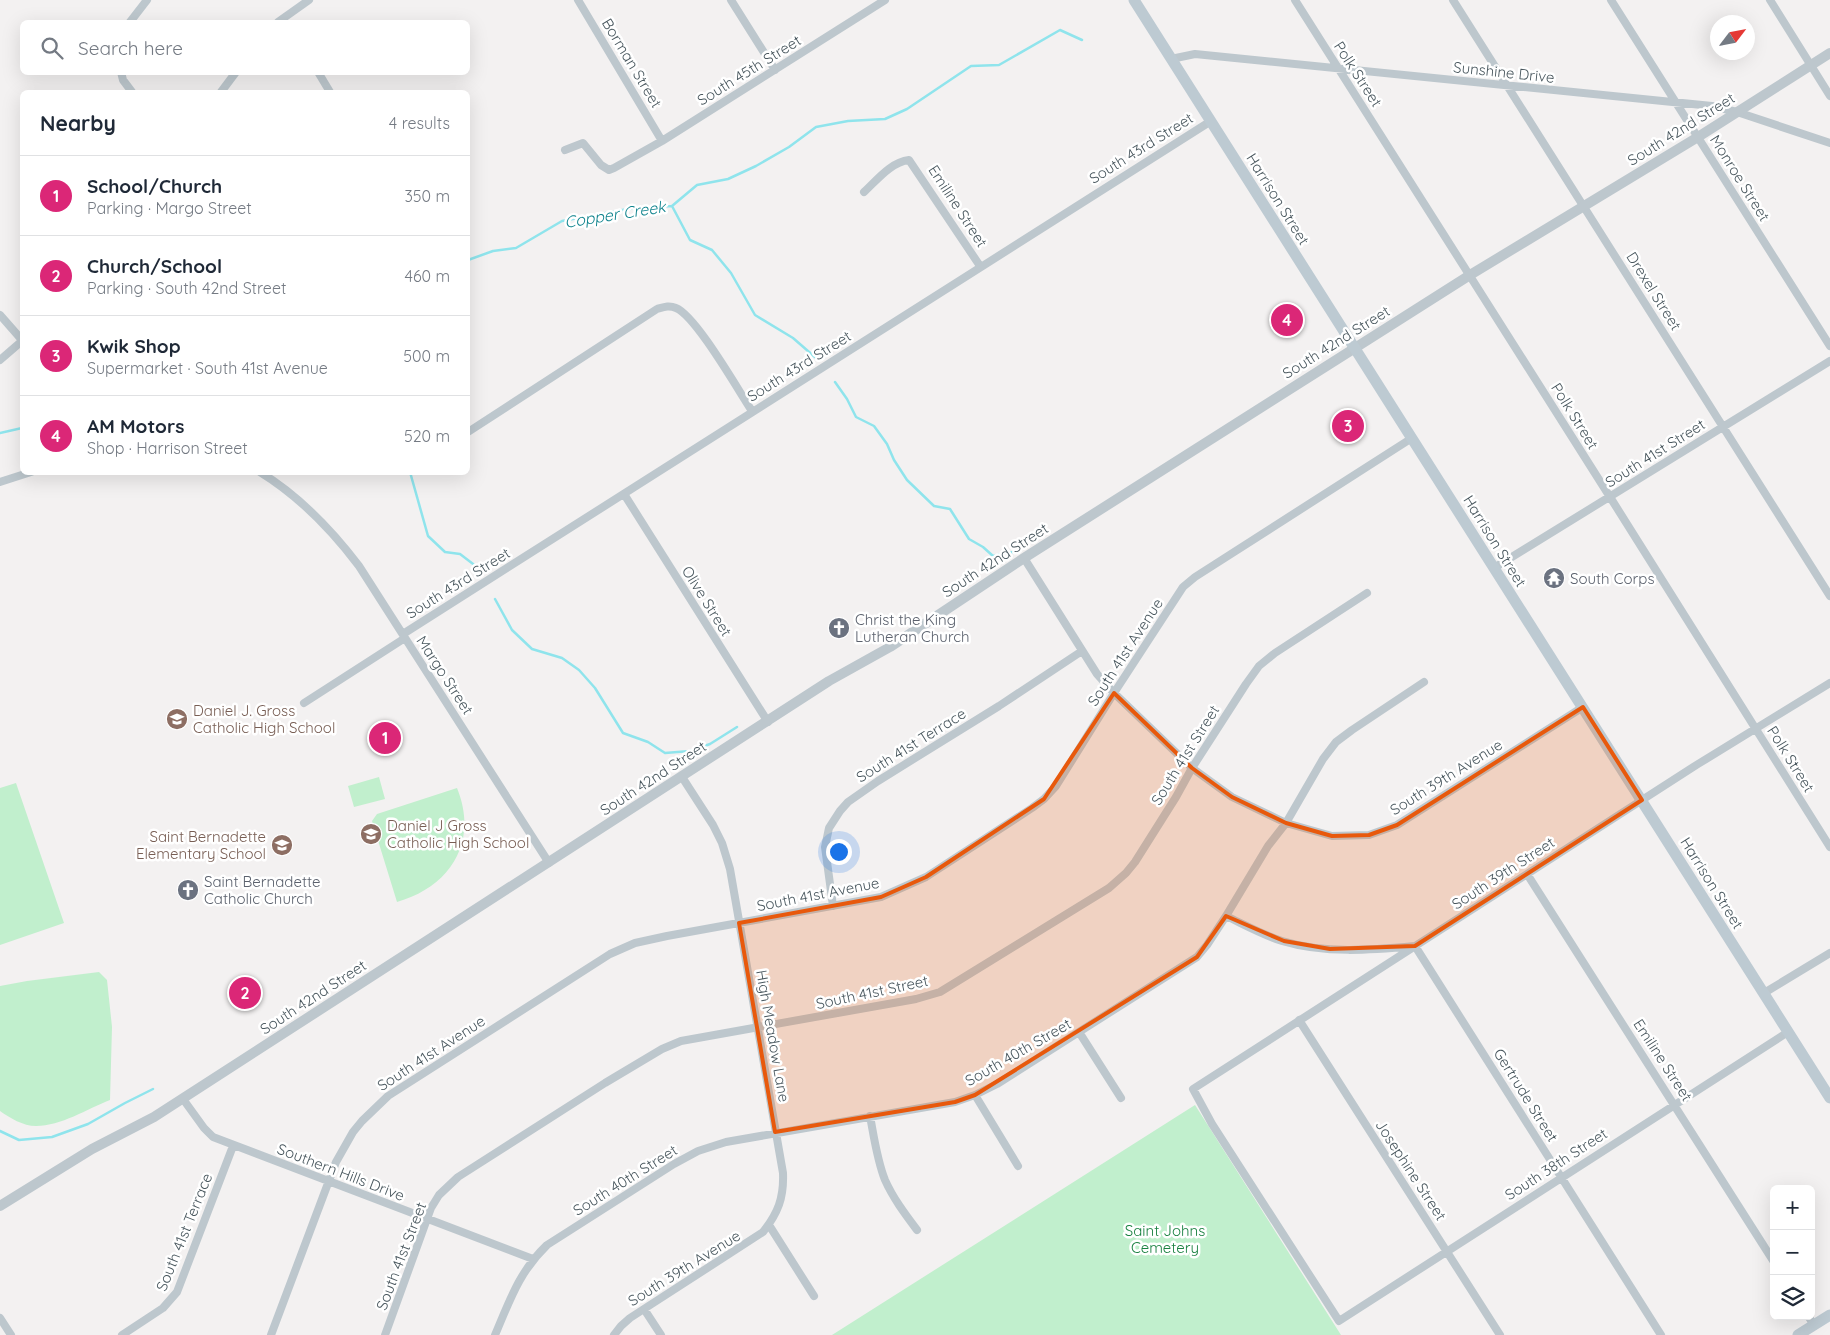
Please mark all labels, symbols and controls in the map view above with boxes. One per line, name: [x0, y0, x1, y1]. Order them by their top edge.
street label: Borman Street: [598, 15, 666, 111]
north arrow: [1710, 15, 1755, 60]
search box: [20, 20, 470, 75]
street label: South 45th Street: [694, 31, 804, 109]
icon: search: [38, 34, 66, 62]
text: Search here: [78, 36, 183, 60]
street label: Polk Street: [1330, 38, 1386, 110]
street label: Sunshine Drive: [1452, 57, 1556, 87]
street label: South 42nd Street: [1624, 88, 1738, 170]
street label: South 43rd Street: [1085, 108, 1197, 188]
text: Nearby: [40, 110, 116, 136]
text: 4 results: [389, 113, 450, 133]
street label: Monroe Street: [1706, 131, 1774, 225]
street label: Harrison Street: [1242, 150, 1314, 248]
street label: Emiline Street: [924, 161, 992, 251]
text: School/Church: [87, 174, 222, 198]
text: 1: [53, 186, 59, 206]
text: 350 m: [404, 186, 450, 206]
water label: Copper Creek: [563, 196, 668, 232]
text: Parking · Margo Street: [87, 198, 252, 218]
street label: Drexel Street: [1622, 248, 1686, 334]
text: Church/School: [87, 254, 222, 278]
text: 2: [51, 266, 61, 286]
text: 460 m: [404, 266, 450, 286]
text: Parking · South 42nd Street: [87, 278, 286, 298]
pin: 4: [1271, 301, 1303, 339]
street label: South 42nd Street: [1279, 302, 1393, 382]
street label: South 43rd Street: [743, 326, 855, 406]
text: Kwik Shop: [87, 334, 181, 358]
text: 3: [52, 346, 60, 366]
text: 500 m: [403, 346, 450, 366]
text: Supermarket · South 41st Avenue: [87, 358, 328, 378]
street label: Polk Street: [1547, 379, 1603, 453]
pin: 3: [1332, 407, 1364, 445]
text: AM Motors: [87, 414, 184, 438]
street label: South 41st Street: [1602, 415, 1708, 491]
text: 4: [51, 426, 61, 446]
text: 520 m: [404, 426, 450, 446]
text: Shop · Harrison Street: [87, 438, 248, 458]
street label: Harrison Street: [1459, 492, 1531, 590]
street label: South 42nd Street: [938, 519, 1052, 601]
street label: South 43rd Street: [402, 543, 514, 623]
street label: Olive Street: [678, 562, 736, 640]
temple icon: South Corps: [1542, 566, 1566, 590]
place label: South Corps: [1570, 569, 1654, 588]
street label: South 41st Avenue: [1083, 595, 1167, 709]
place label: Christ the King Lutheran Church: [855, 610, 970, 646]
church icon: Christ the King Lutheran Church: [827, 616, 851, 640]
street label: Margo Street: [412, 632, 478, 718]
place label: Daniel J. Gross Catholic High School: [193, 701, 335, 737]
street label: South 41st Street: [1147, 702, 1223, 808]
street label: South 41st Terrace: [853, 704, 969, 786]
school or university icon: Daniel J. Gross Catholic High School: [165, 707, 189, 731]
pin: 1: [369, 719, 401, 757]
street label: Polk Street: [1763, 722, 1819, 796]
street label: South 39th Avenue: [1386, 735, 1506, 819]
street label: South 42nd Street: [596, 737, 710, 819]
place label: Daniel J Gross Catholic High School: [387, 816, 529, 852]
school or university icon: Daniel J Gross Catholic High School: [359, 822, 383, 846]
place label: Saint Bernadette Elementary School: [136, 827, 266, 863]
school or university icon: Saint Bernadette Elementary School: [270, 833, 294, 857]
street label: South 39th Street: [1448, 833, 1558, 913]
street label: Harrison Street: [1676, 834, 1748, 932]
your location: [826, 839, 852, 865]
place label: Saint Bernadette Catholic Church: [204, 872, 320, 908]
street label: South 41st Avenue: [755, 873, 881, 915]
church icon: Saint Bernadette Catholic Church: [176, 878, 200, 902]
street label: South 42nd Street: [256, 956, 370, 1038]
street label: High Meadow Lane: [752, 968, 794, 1104]
street label: South 41st Street: [814, 971, 930, 1013]
pin: 2: [229, 974, 261, 1012]
street label: South 41st Avenue: [374, 1011, 488, 1095]
street label: South 40th Street: [962, 1014, 1074, 1090]
street label: Emiline Street: [1629, 1015, 1697, 1105]
street label: Gertrude Street: [1490, 1045, 1562, 1145]
street label: Josephine Street: [1371, 1116, 1451, 1224]
street label: South 38th Street: [1501, 1124, 1611, 1204]
street label: Southern Hills Drive: [275, 1139, 407, 1205]
street label: South 40th Street: [569, 1140, 681, 1220]
street label: South 41st Terrace: [152, 1170, 216, 1294]
map controls: [1770, 1185, 1815, 1320]
button: +: [1770, 1185, 1815, 1230]
street label: South 41st Street: [372, 1199, 430, 1313]
park label: Saint Johns Cemetery: [1125, 1221, 1205, 1257]
street label: South 39th Avenue: [624, 1226, 744, 1310]
button: −: [1770, 1230, 1815, 1275]
button: layers: [1770, 1275, 1815, 1320]

